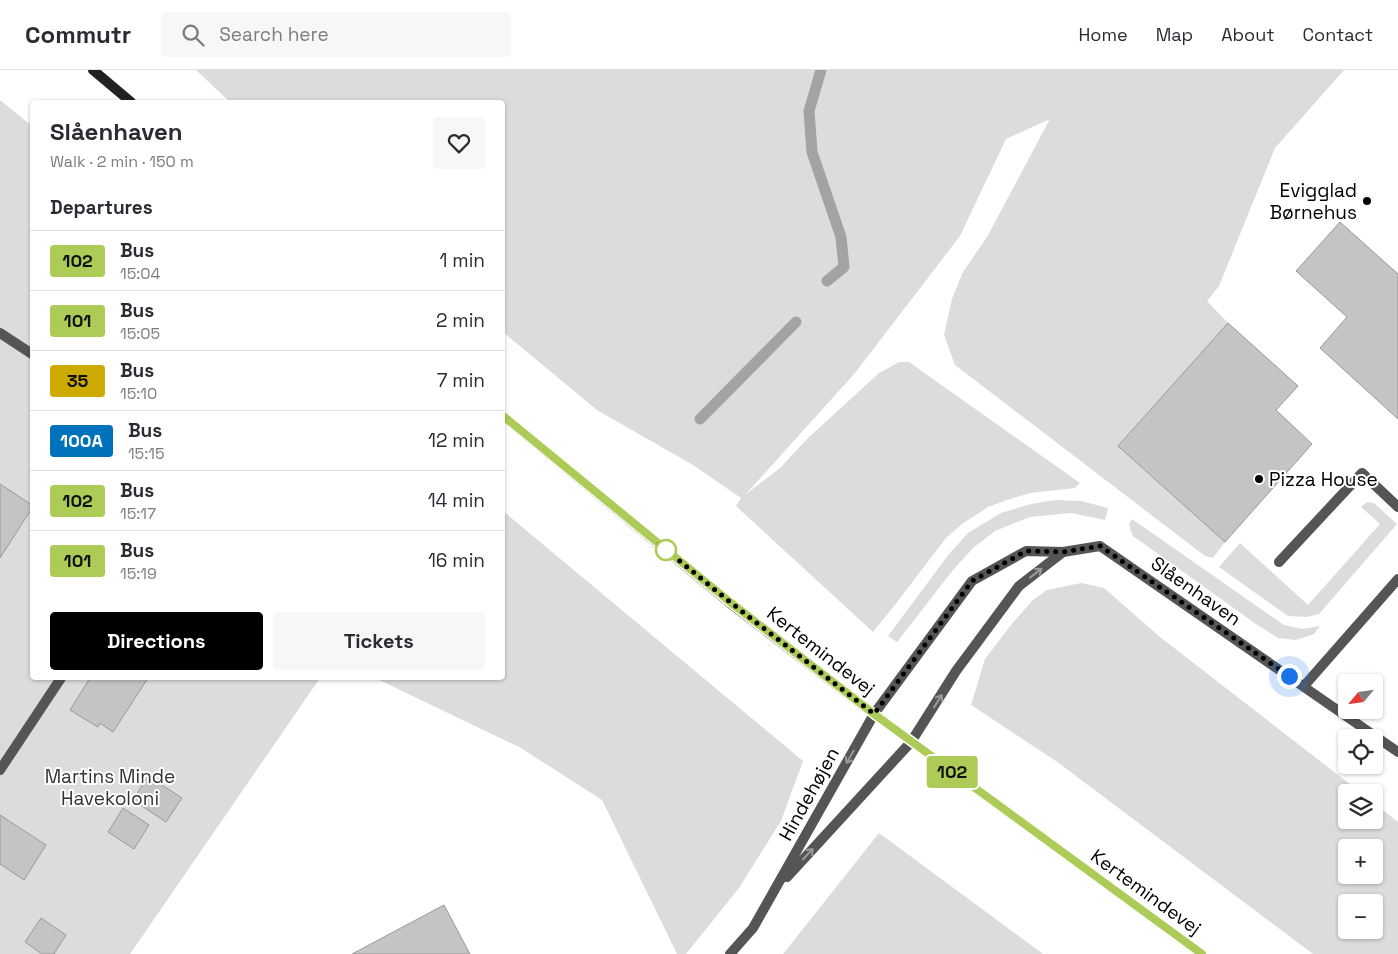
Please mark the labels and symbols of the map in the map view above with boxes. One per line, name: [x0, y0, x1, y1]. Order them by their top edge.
place label: Evigglad Børnehus: [1270, 178, 1357, 225]
marker: Evigglad Børnehus: [1361, 195, 1373, 207]
place label: Pizza House: [1269, 467, 1378, 492]
marker: Pizza House: [1253, 473, 1265, 485]
unlabelled marker: [655, 539, 677, 561]
street label: Slåenhaven: [1146, 551, 1246, 631]
one-way arrow: [1029, 567, 1042, 578]
street label: Kertemindevej: [762, 601, 880, 701]
your location: [1277, 664, 1302, 689]
north arrow: [1338, 674, 1382, 719]
one-way arrow: [933, 694, 943, 708]
street label: Hindehøjen: [773, 743, 845, 845]
one-way arrow: [845, 749, 855, 764]
line badge: 102: [923, 756, 981, 788]
park label: Martins Minde Havekoloni: [45, 764, 175, 811]
street label: Kertemindevej: [1086, 843, 1206, 941]
one-way arrow: [802, 848, 814, 861]

